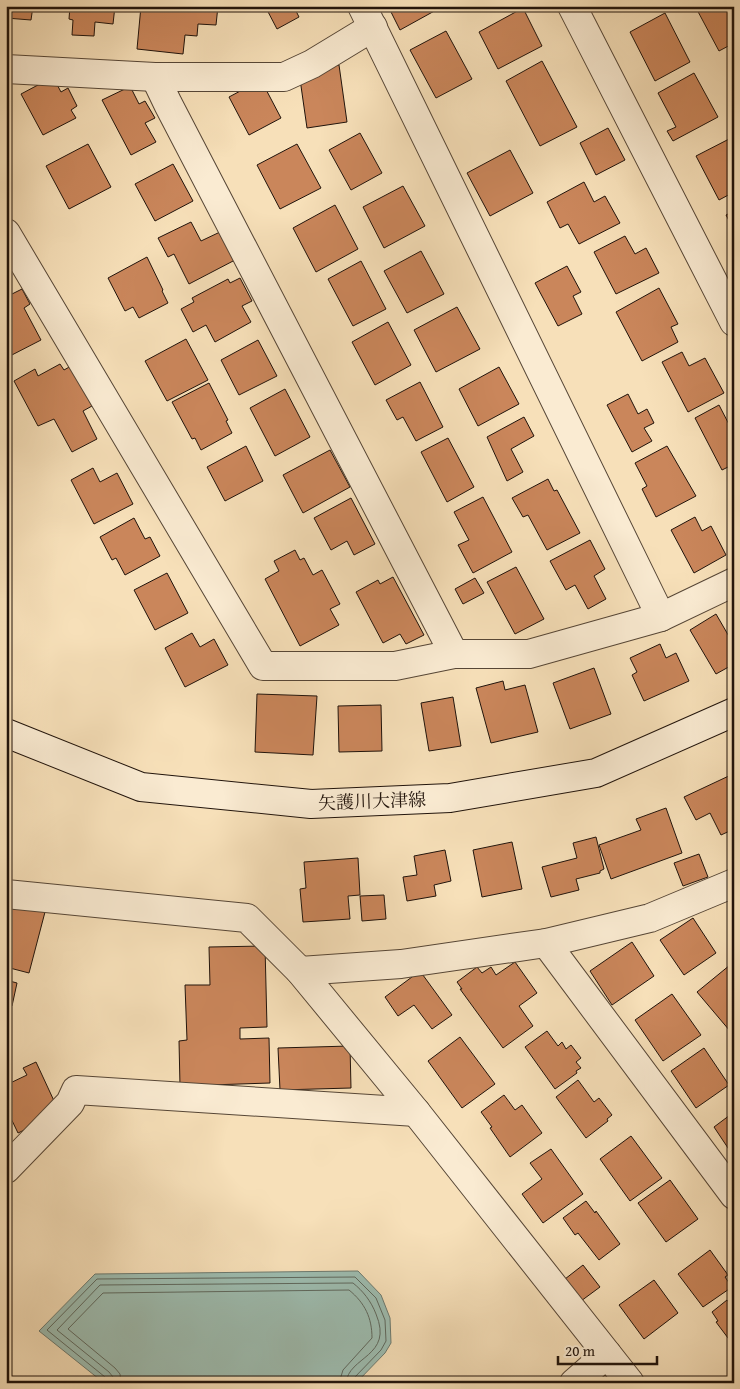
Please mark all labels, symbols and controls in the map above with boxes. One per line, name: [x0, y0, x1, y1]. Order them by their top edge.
street label: 矢護川大津線: [318, 786, 426, 816]
scale bar: [558, 1334, 656, 1366]
text: 20 m: [565, 1340, 596, 1361]

